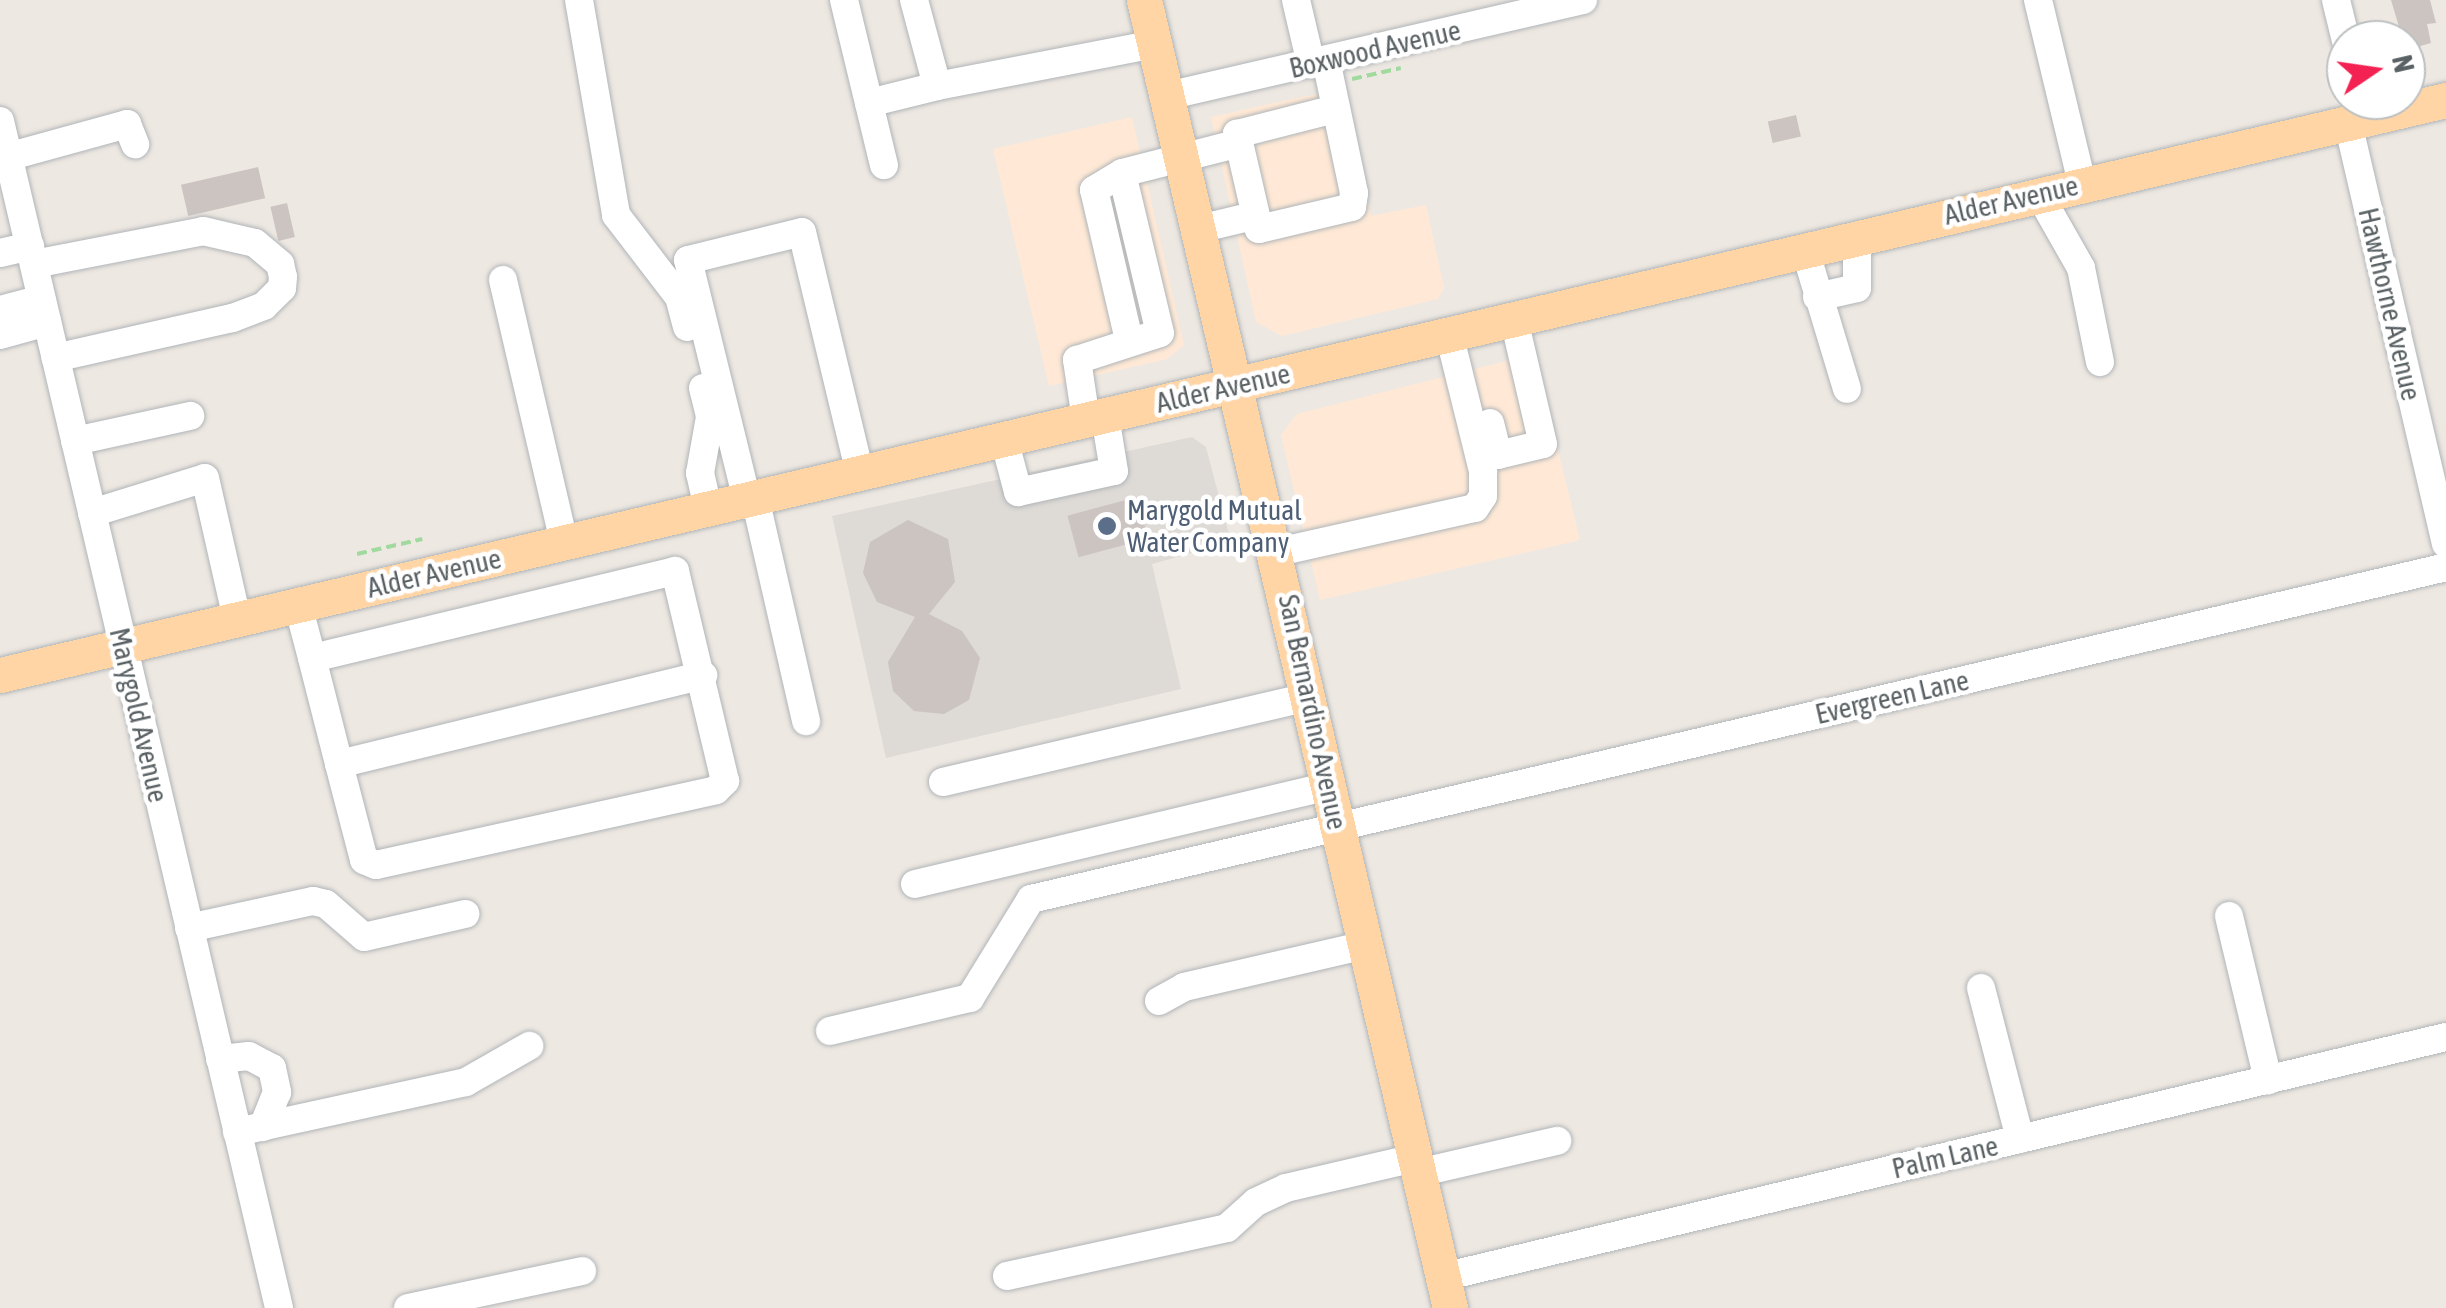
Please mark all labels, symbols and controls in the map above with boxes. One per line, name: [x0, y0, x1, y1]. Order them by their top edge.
street label: Boxwood Avenue: [1286, 13, 1464, 85]
north arrow: [2326, 20, 2426, 120]
text: N: [2386, 52, 2421, 75]
street label: Alder Avenue: [1941, 168, 2081, 232]
street label: Hawthorne Avenue: [2352, 204, 2428, 404]
street label: Alder Avenue: [1153, 356, 1293, 420]
place label: Marygold Mutual Water Company: [1127, 493, 1302, 559]
marker: Marygold Mutual Water Company: [1096, 515, 1118, 537]
street label: Alder Avenue: [364, 541, 504, 605]
street label: San Bernardino Avenue: [1272, 592, 1354, 832]
street label: Marygold Avenue: [103, 625, 175, 805]
street label: Evergreen Lane: [1812, 663, 1972, 731]
street label: Palm Lane: [1889, 1129, 2001, 1185]

